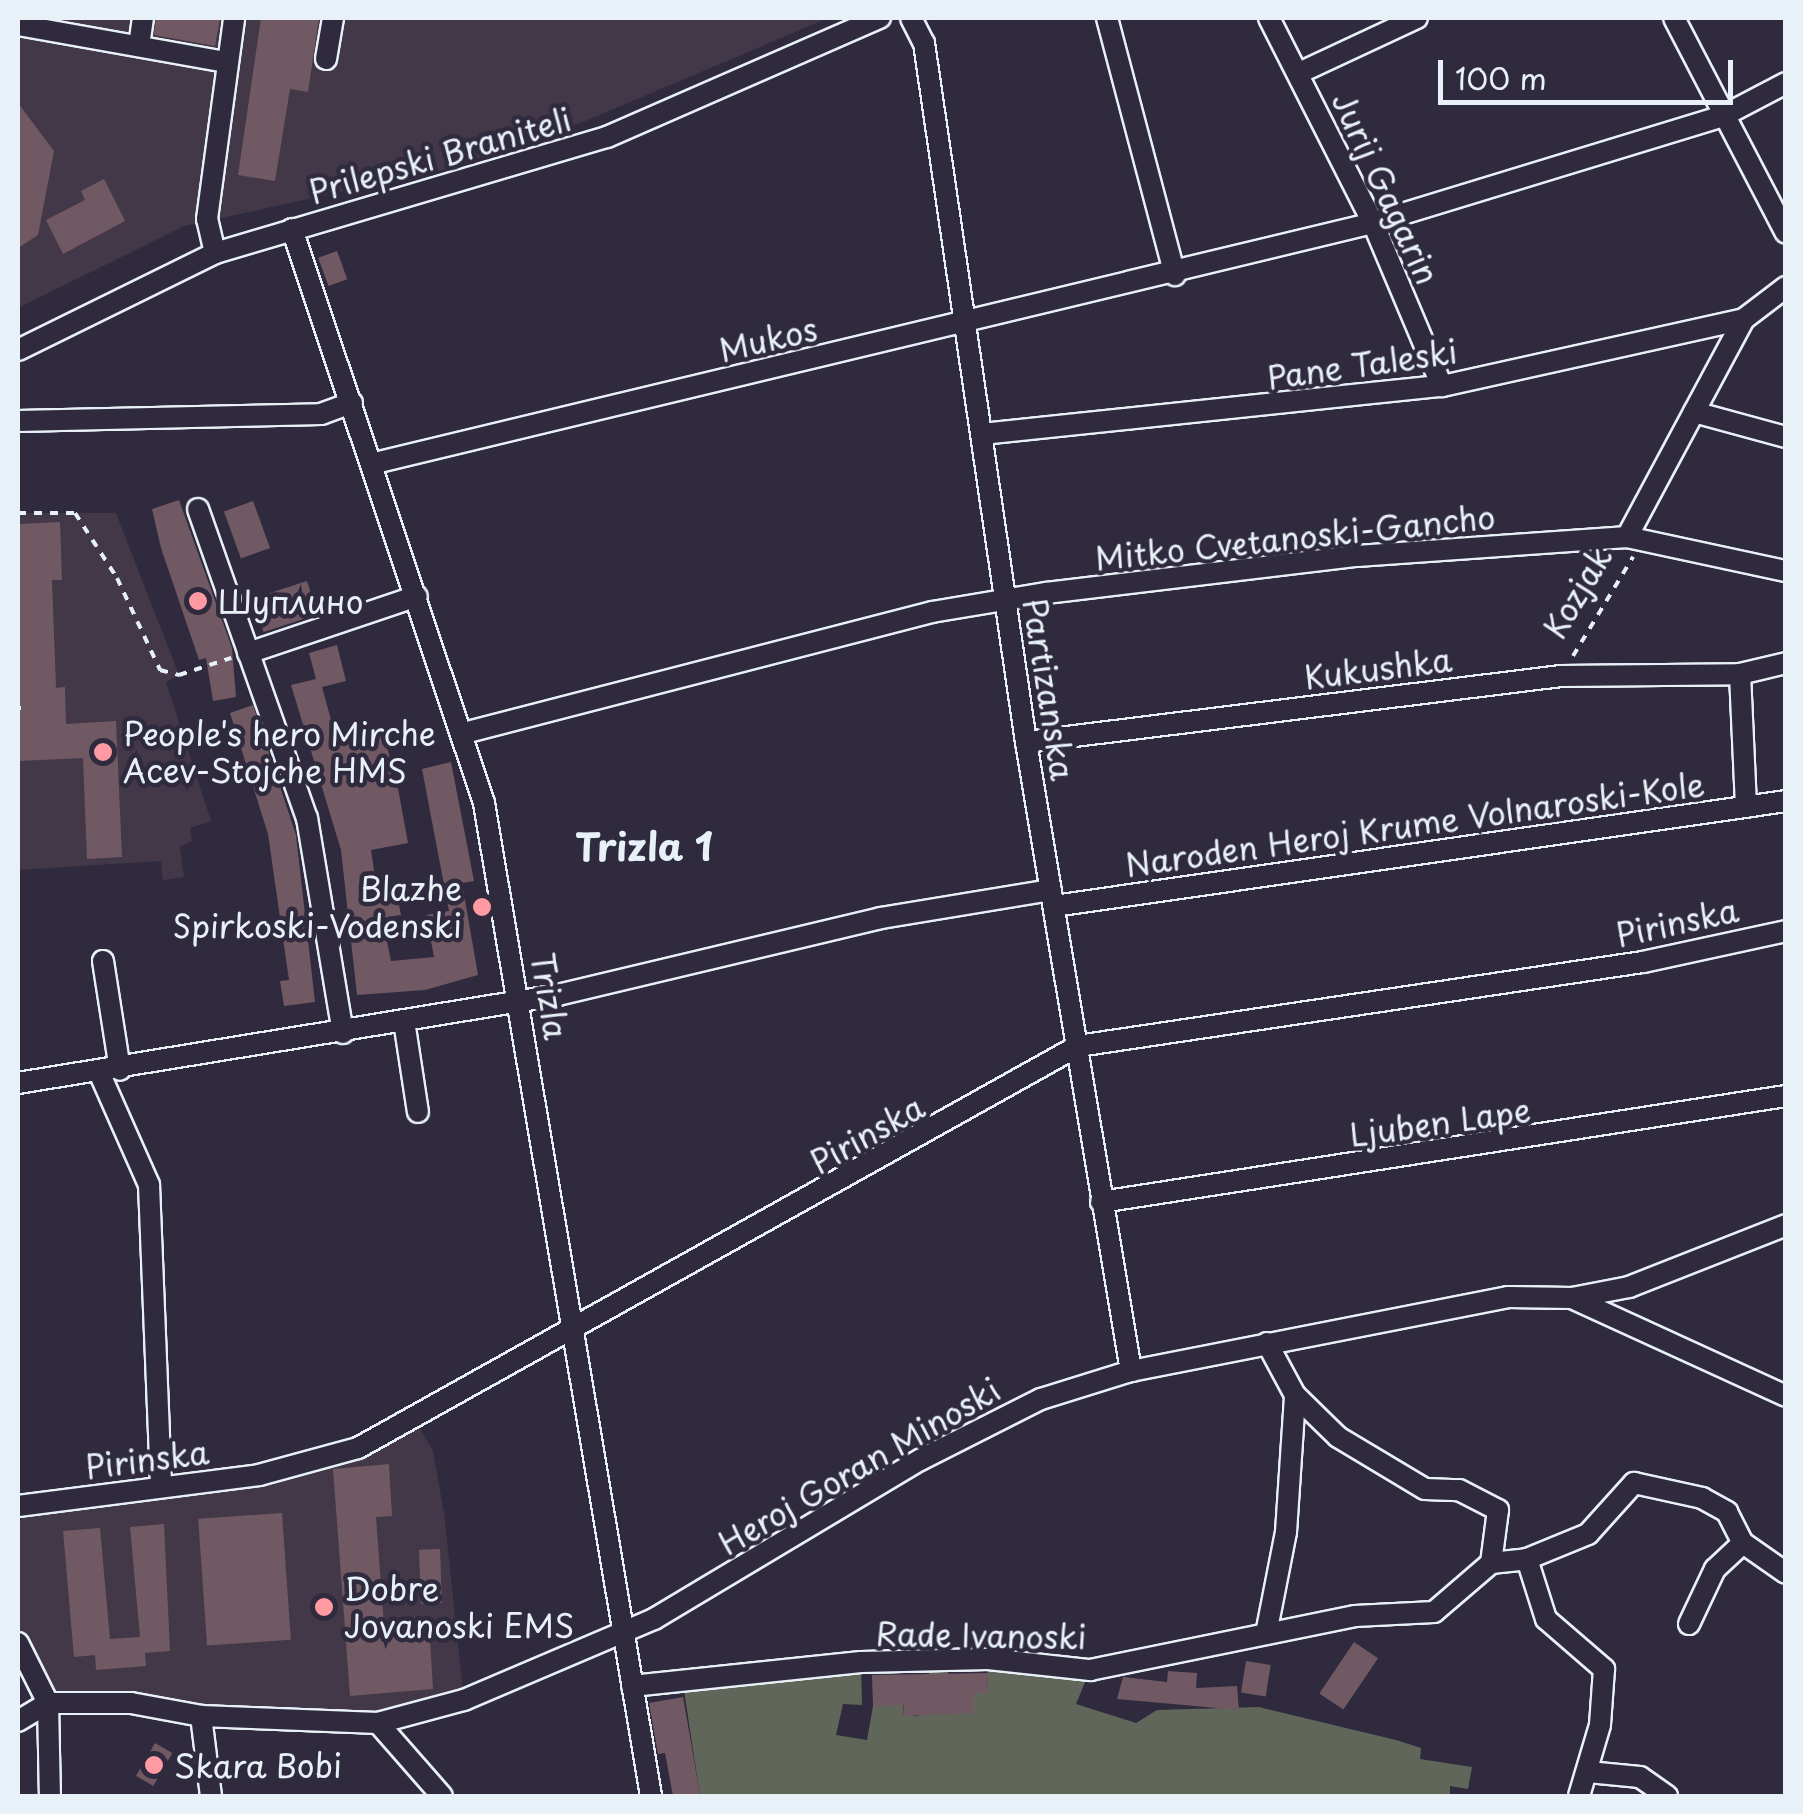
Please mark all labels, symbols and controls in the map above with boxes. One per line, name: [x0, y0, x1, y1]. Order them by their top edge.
scale bar: [1443, 40, 1738, 102]
text: 100 m: [1455, 55, 1547, 100]
street label: Jurij Gagarin: [1325, 87, 1447, 289]
street label: Prilepski Braniteli: [303, 99, 577, 211]
street label: Mukos: [715, 309, 821, 369]
street label: Pane Taleski: [1264, 332, 1460, 396]
street label: Mitko Cvetanoski-Gancho: [1092, 497, 1498, 577]
street label: Kozjak: [1535, 539, 1619, 645]
place label: Шуплино: [218, 582, 363, 620]
marker: Шуплино: [187, 590, 209, 612]
street label: Partizanska: [1016, 595, 1082, 783]
street label: Kukushka: [1302, 640, 1454, 696]
place label: People's hero Mirche Acev-Stojche HMS: [123, 715, 436, 790]
marker: People's hero Mirche Acev-Stojche HMS: [92, 741, 114, 763]
street label: Naroden Heroj Krume Volnaroski-Kole: [1122, 764, 1708, 884]
district label: Trizla 1: [573, 823, 715, 869]
place label: Blazhe Spirkoski-Vodenski: [172, 870, 462, 945]
street label: Pirinska: [1612, 890, 1742, 954]
marker: Blazhe Spirkoski-Vodenski: [471, 896, 493, 918]
street label: Trizla: [524, 950, 576, 1042]
street label: Pirinska: [803, 1087, 931, 1181]
street label: Ljuben Lape: [1346, 1090, 1534, 1154]
street label: Heroj Goran Minoski: [711, 1370, 1007, 1562]
street label: Pirinska: [83, 1432, 211, 1486]
place label: Dobre Jovanoski EMS: [344, 1570, 576, 1645]
marker: Dobre Jovanoski EMS: [313, 1596, 335, 1618]
street label: Rade Ivanoski: [874, 1614, 1088, 1656]
place label: Skara Bobi: [174, 1746, 343, 1784]
marker: Skara Bobi: [143, 1754, 165, 1776]

